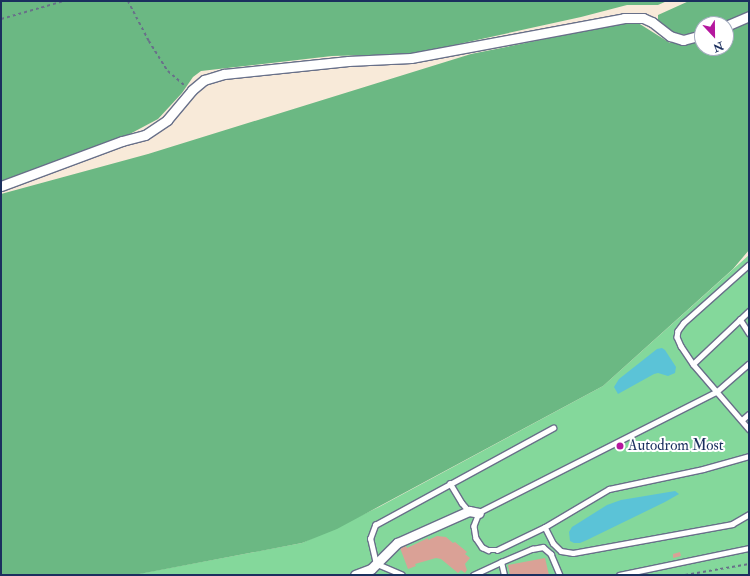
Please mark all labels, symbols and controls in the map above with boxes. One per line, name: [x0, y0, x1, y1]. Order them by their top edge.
north arrow: [694, 16, 734, 56]
text: N: [711, 39, 725, 55]
place label: Autodrom Most: [628, 437, 724, 455]
marker: Autodrom Most: [615, 441, 625, 451]

